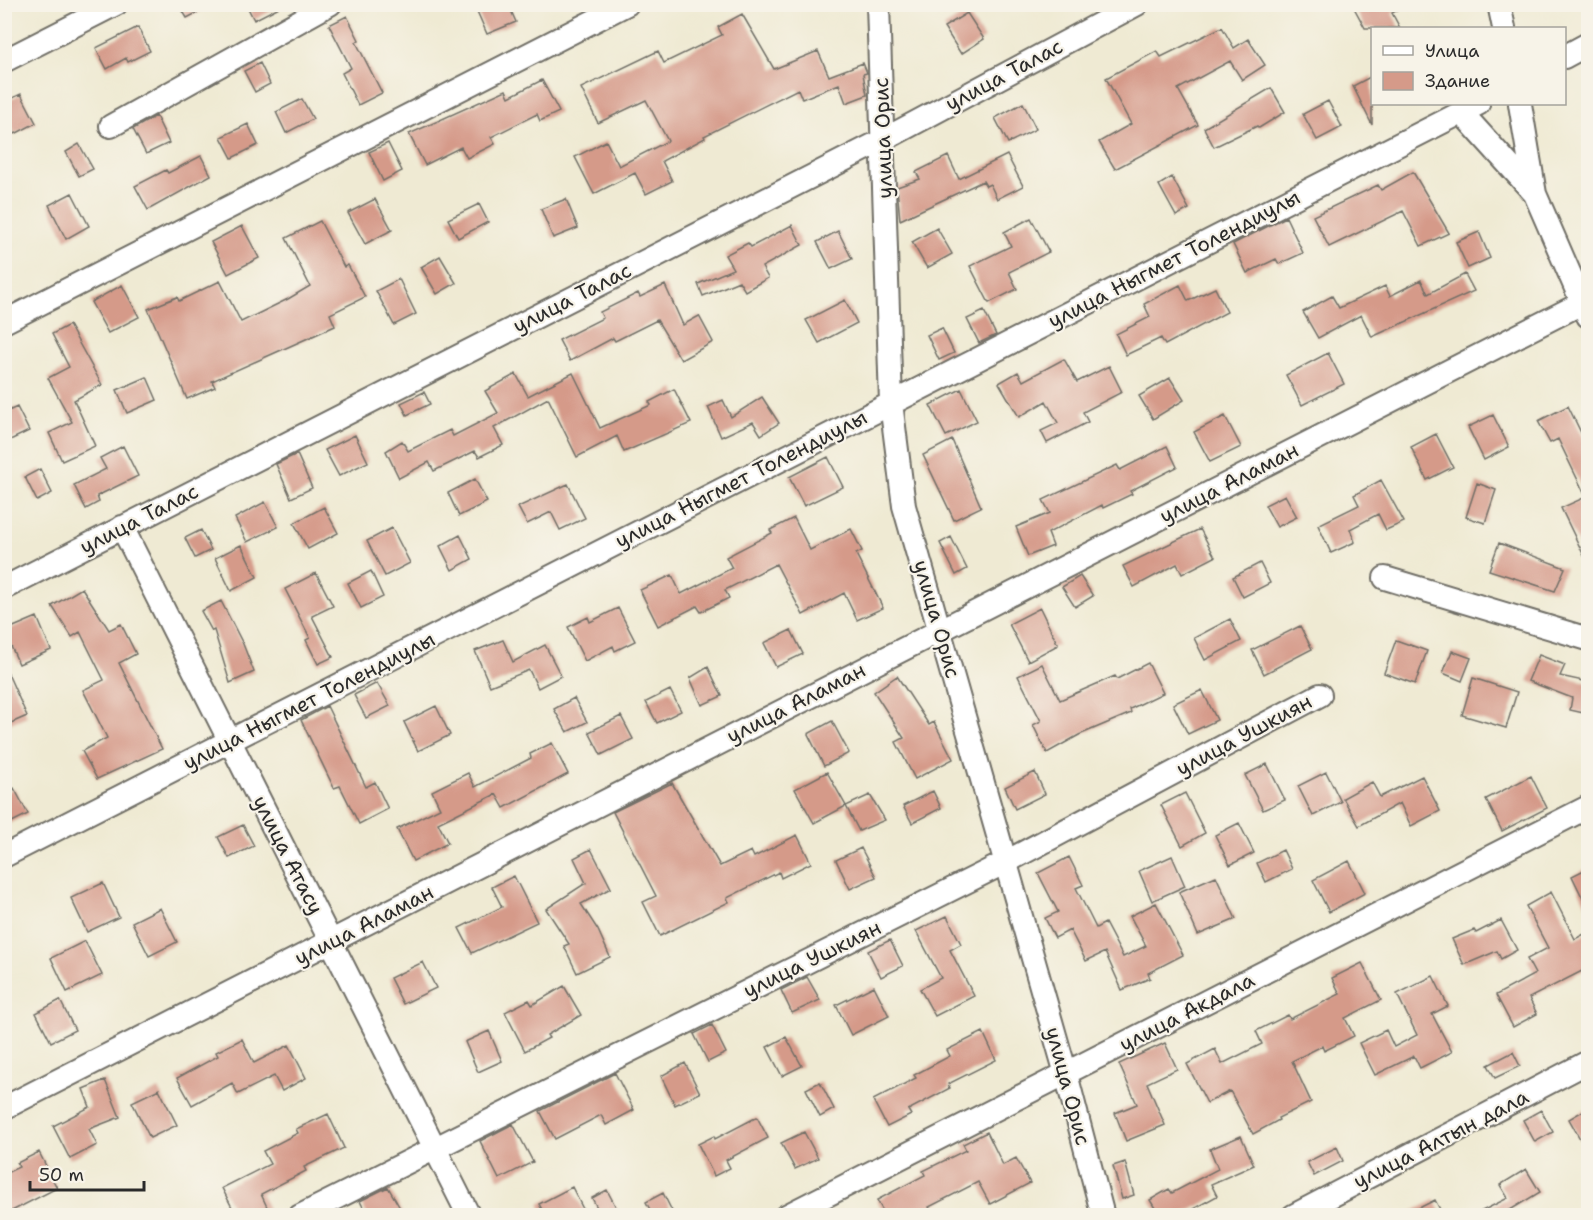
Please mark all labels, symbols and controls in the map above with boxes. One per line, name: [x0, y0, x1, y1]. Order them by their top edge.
legend: [1371, 27, 1566, 105]
street label: улица Талас: [940, 32, 1068, 118]
text: Улица: [1425, 39, 1479, 63]
text: Здание: [1425, 69, 1490, 93]
street label: улица Орис: [867, 77, 899, 199]
street label: улица Ныгмет Толендиулы: [1043, 183, 1305, 335]
street label: улица Талас: [508, 256, 636, 340]
street label: улица Ныгмет Толендиулы: [610, 403, 872, 555]
street label: улица Аламан: [1155, 436, 1303, 530]
street label: улица Талас: [75, 477, 203, 561]
street label: улица Орис: [907, 557, 967, 681]
street label: улица Ныгмет Толендиулы: [178, 625, 440, 777]
street label: улица Аламан: [722, 656, 870, 750]
street label: улица Ушкиян: [1171, 687, 1317, 783]
street label: улица Атасу: [246, 791, 330, 919]
street label: улица Аламан: [290, 878, 438, 972]
street label: улица Ушкиян: [738, 914, 886, 1004]
street label: улица Акдала: [1115, 966, 1259, 1058]
street label: улица Орис: [1039, 1024, 1097, 1148]
street label: улица Алтын дала: [1349, 1083, 1533, 1195]
scale bar: [30, 1154, 144, 1192]
text: 50 m: [39, 1163, 84, 1187]

